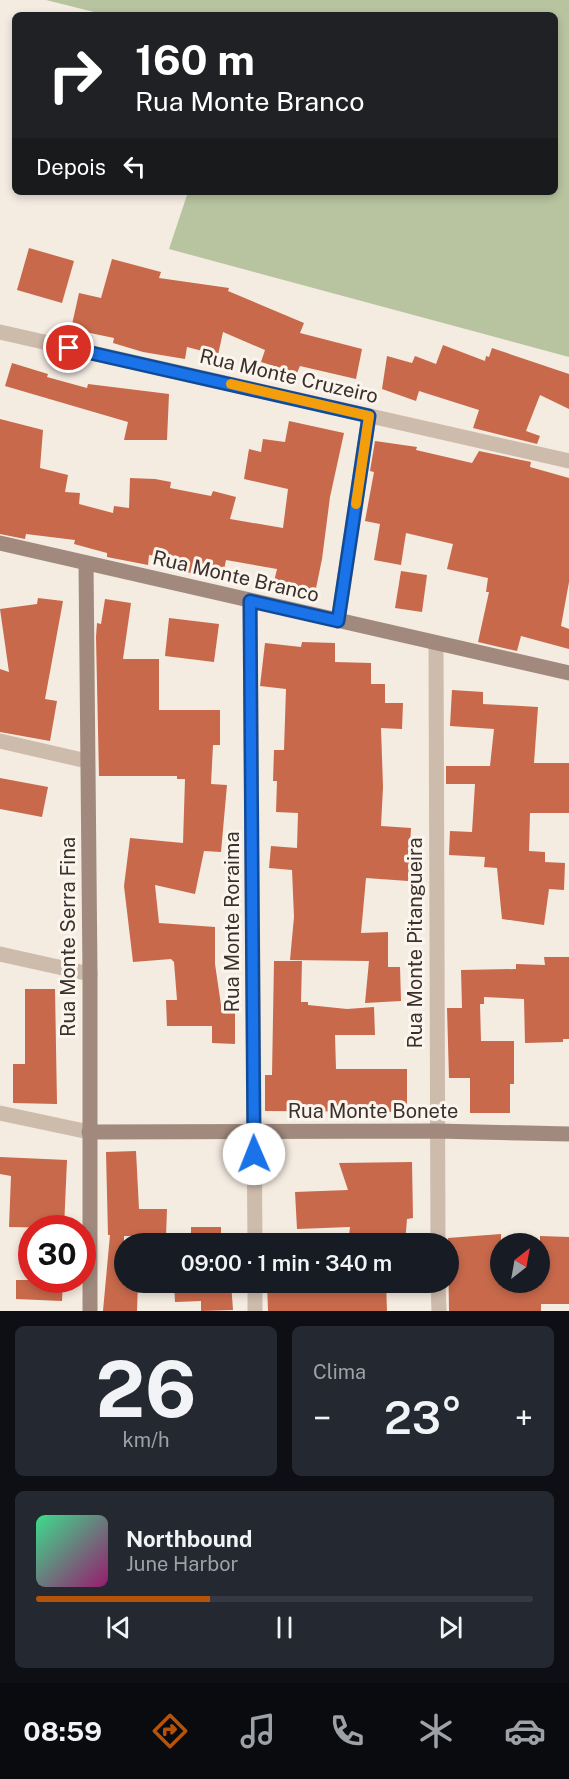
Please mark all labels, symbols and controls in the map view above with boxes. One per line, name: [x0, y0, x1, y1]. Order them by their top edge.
text: 160 m: [135, 35, 255, 84]
icon: right: [36, 36, 114, 114]
text: Rua Monte Branco: [135, 85, 365, 117]
icon: left: [118, 150, 151, 183]
text: Depois: [36, 154, 106, 180]
pin: [43, 322, 94, 373]
icon: arrive: [52, 331, 85, 364]
street label: Rua Monte Cruzeiro: [197, 344, 381, 408]
street label: Rua Monte Branco: [150, 545, 322, 607]
street label: Rua Monte Roraima: [220, 832, 244, 1012]
street label: Rua Monte Serra Fina: [56, 837, 80, 1037]
street label: Rua Monte Pitangueira: [403, 837, 427, 1049]
street label: Rua Monte Bonete: [288, 1099, 458, 1123]
position arrow: [222, 1122, 286, 1186]
speed limit sign: 30: [18, 1215, 96, 1293]
north arrow: [490, 1233, 550, 1293]
map controls: [490, 1233, 550, 1293]
text: 09:00 · 1 min · 340 m: [181, 1250, 392, 1276]
text: 26: [95, 1343, 197, 1435]
text: Clima: [313, 1360, 366, 1384]
text: 23°: [384, 1391, 462, 1444]
text: −: [313, 1399, 331, 1437]
text: +: [515, 1399, 533, 1437]
text: km/h: [122, 1428, 170, 1452]
text: Northbound: [126, 1526, 252, 1552]
text: June Harbor: [126, 1552, 238, 1576]
icon: previous: [102, 1611, 135, 1644]
icon: pause: [268, 1611, 301, 1644]
icon: next: [434, 1611, 467, 1644]
icon: directions: [149, 1710, 191, 1752]
icon: music: [237, 1710, 279, 1752]
icon: phone: [326, 1710, 368, 1752]
icon: climate: [415, 1710, 457, 1752]
icon: car: [504, 1710, 546, 1752]
text: 08:59: [23, 1715, 102, 1747]

